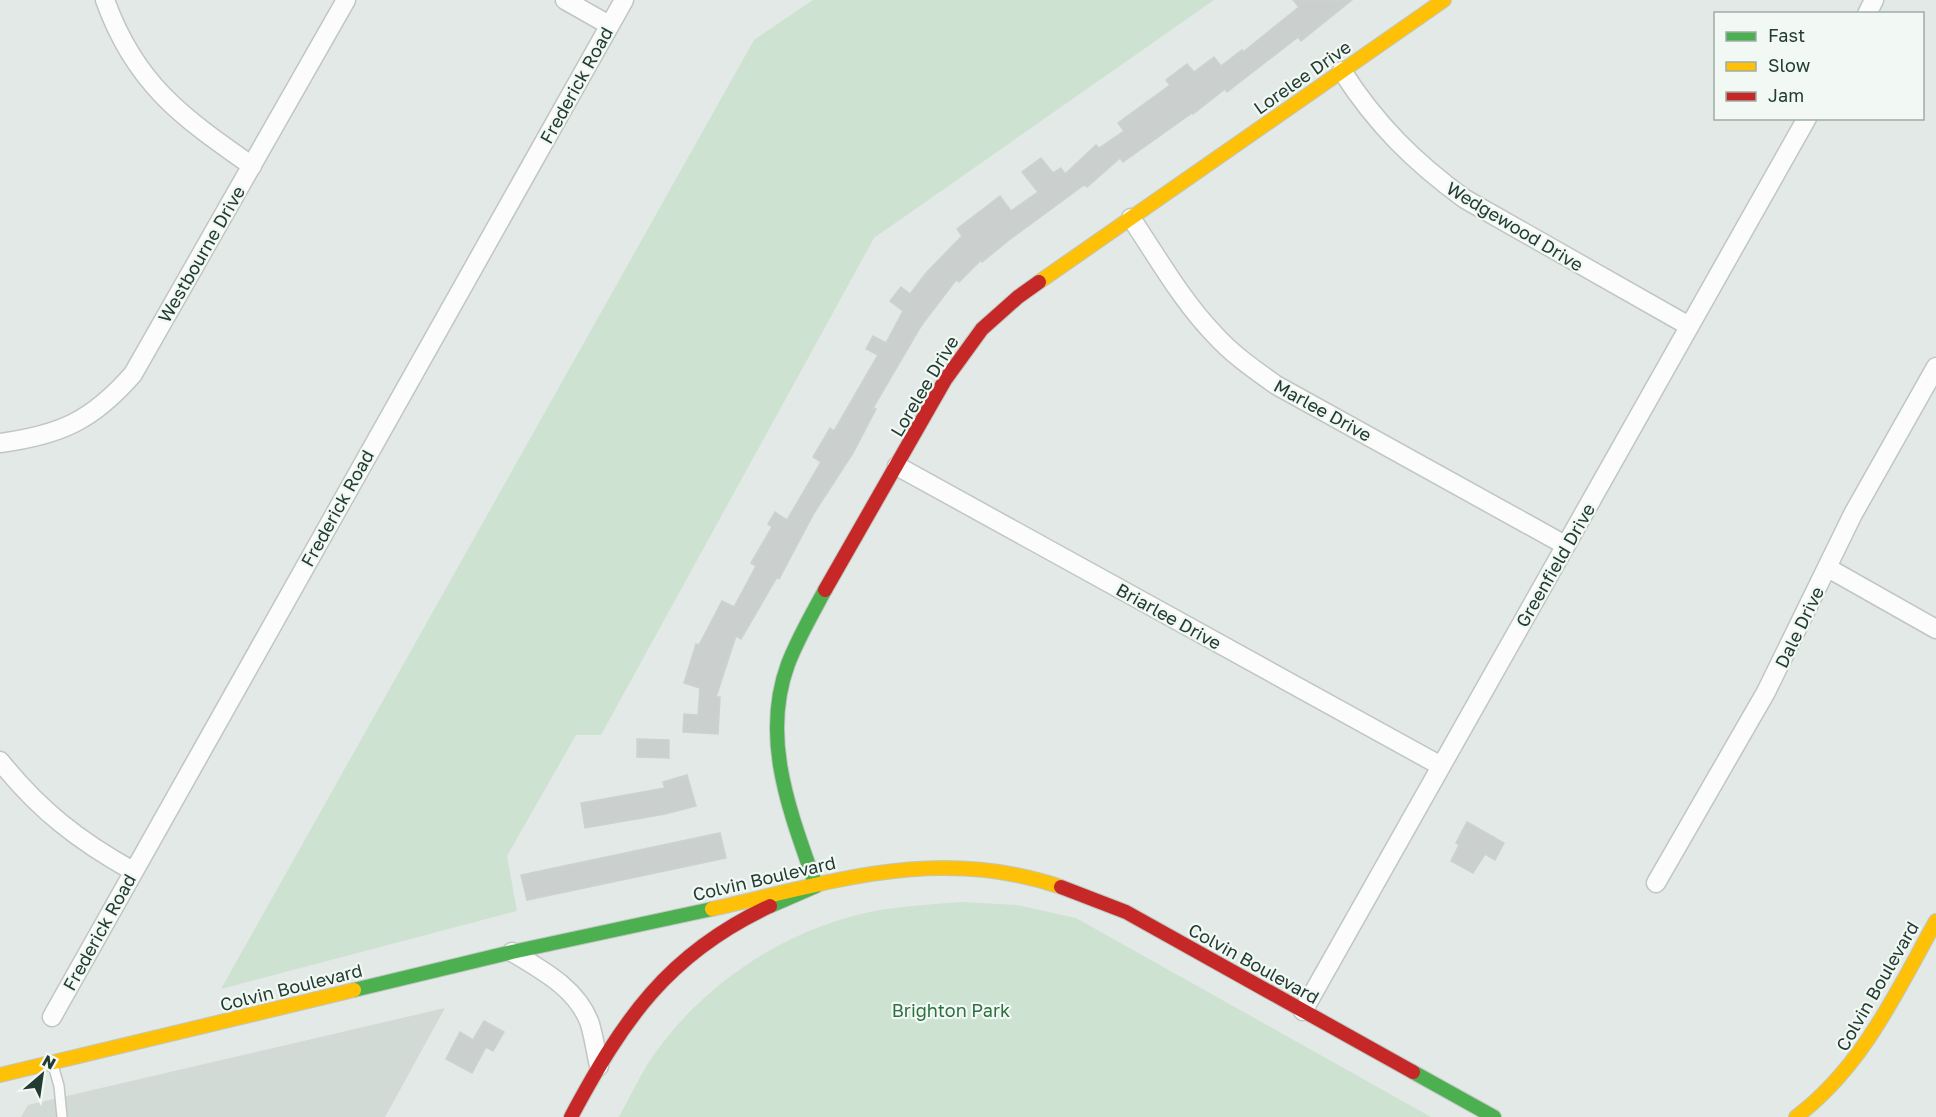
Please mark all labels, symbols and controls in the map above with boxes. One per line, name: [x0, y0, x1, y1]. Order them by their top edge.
legend: [1714, 12, 1924, 120]
street label: Frederick Road: [535, 23, 617, 147]
text: Fast: [1768, 24, 1805, 46]
street label: Lorelee Drive: [1249, 35, 1355, 119]
text: Slow: [1768, 54, 1811, 76]
text: Jam: [1768, 84, 1804, 106]
street label: Wedgewood Drive: [1443, 177, 1587, 275]
street label: Westbourne Drive: [153, 182, 249, 326]
street label: Lorelee Drive: [885, 332, 963, 440]
street label: Marlee Drive: [1270, 374, 1376, 446]
street label: Frederick Road: [296, 446, 378, 570]
street label: Greenfield Drive: [1511, 499, 1599, 631]
street label: Briarlee Drive: [1113, 578, 1225, 654]
street label: Dale Drive: [1770, 583, 1828, 671]
street label: Colvin Boulevard: [690, 851, 838, 905]
street label: Frederick Road: [58, 870, 140, 994]
street label: Colvin Boulevard: [1831, 917, 1923, 1055]
street label: Colvin Boulevard: [1185, 918, 1323, 1008]
street label: Colvin Boulevard: [218, 959, 364, 1015]
park label: Brighton Park: [892, 999, 1010, 1021]
north arrow: [12, 1045, 72, 1105]
text: N: [39, 1050, 59, 1074]

